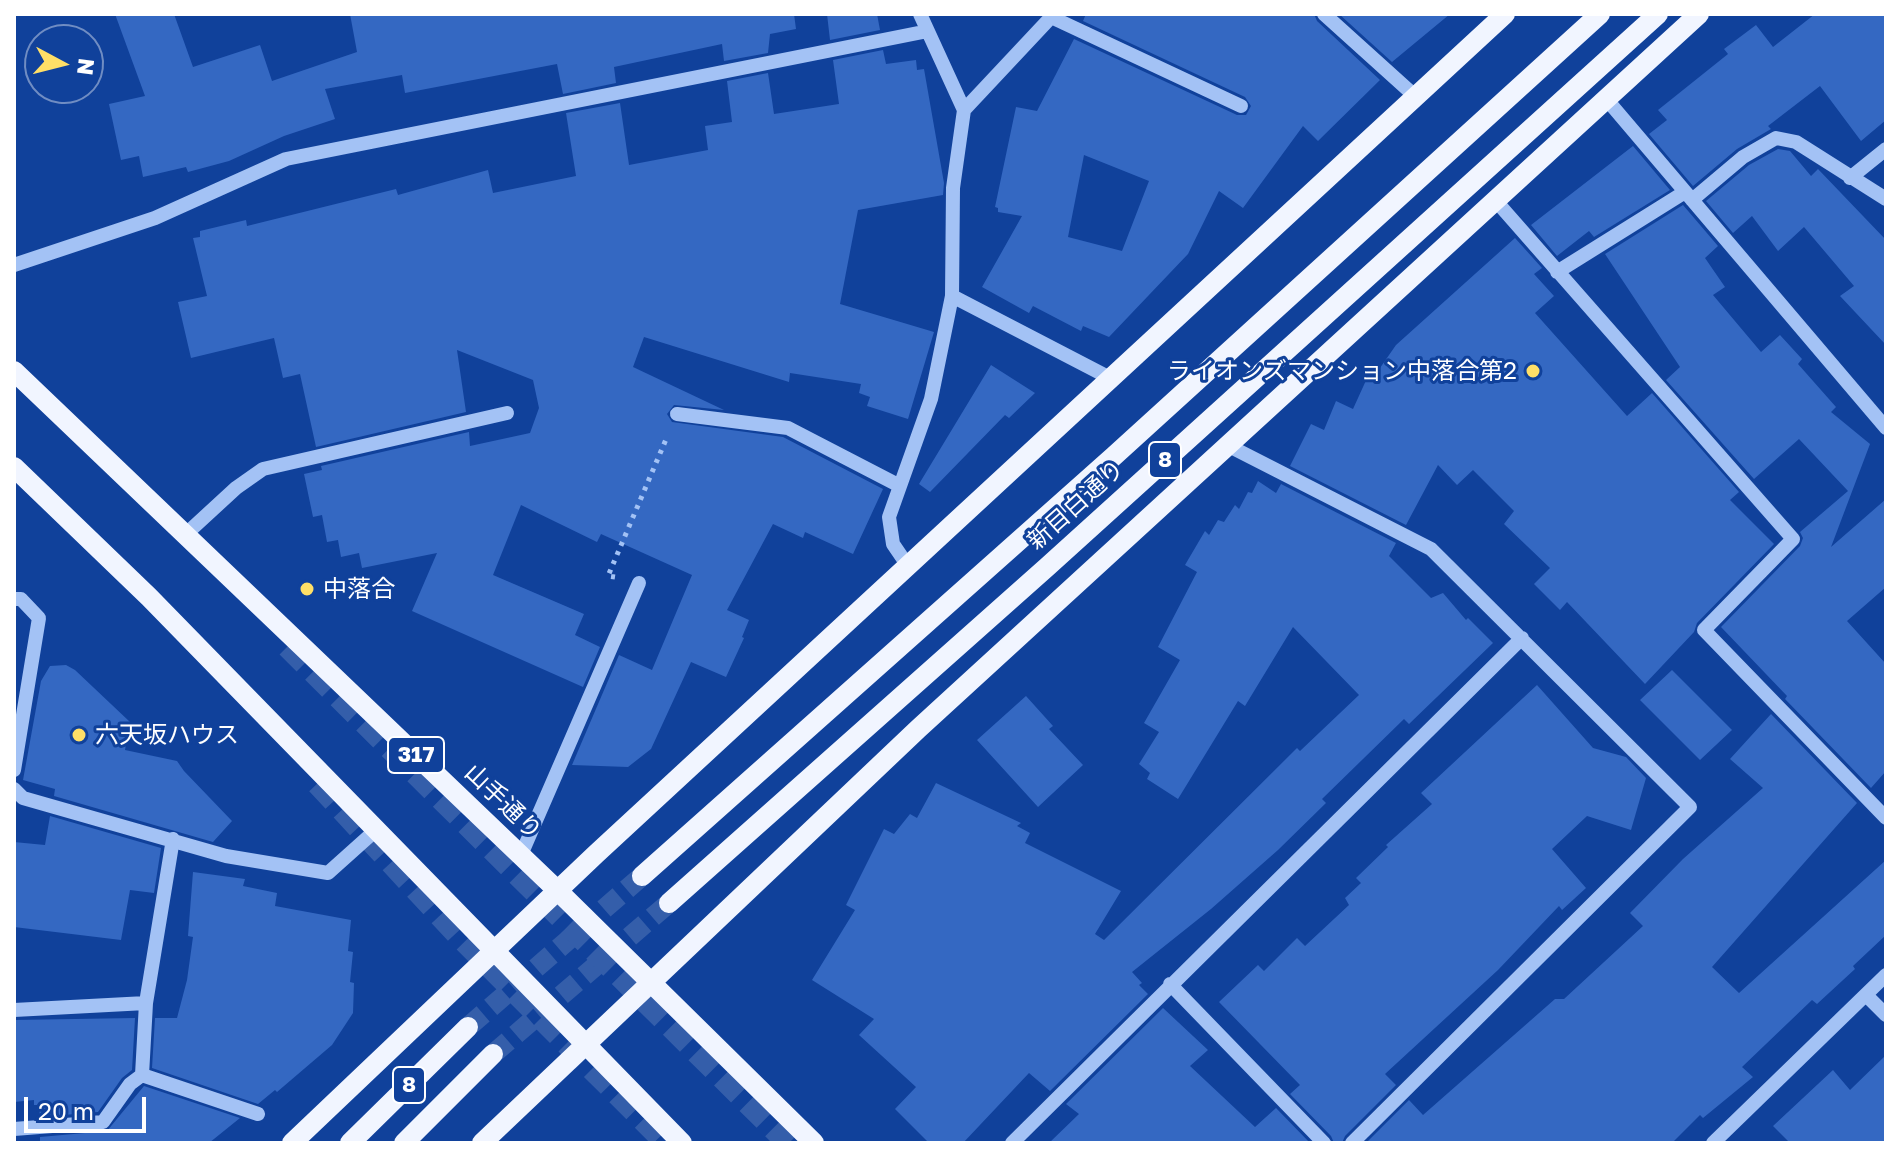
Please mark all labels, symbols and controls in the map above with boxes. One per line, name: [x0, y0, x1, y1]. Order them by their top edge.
north arrow: [24, 24, 104, 104]
text: N: [72, 57, 101, 77]
place label: ライオンズマンション中落合第2: [1167, 357, 1517, 385]
marker: ライオンズマンション中落合第2: [1524, 362, 1542, 380]
road number: 8: [1149, 442, 1181, 478]
street label: 新目白通り: [1022, 454, 1130, 556]
place label: 中落合: [323, 575, 395, 603]
marker: 中落合: [298, 580, 316, 598]
place label: 六天坂ハウス: [95, 721, 239, 749]
marker: 六天坂ハウス: [70, 726, 88, 744]
road number: 317: [388, 737, 444, 773]
street label: 山手通り: [458, 758, 548, 846]
road number: 8: [393, 1067, 425, 1103]
scale bar: [28, 1081, 150, 1131]
text: 20 m: [38, 1096, 94, 1125]

